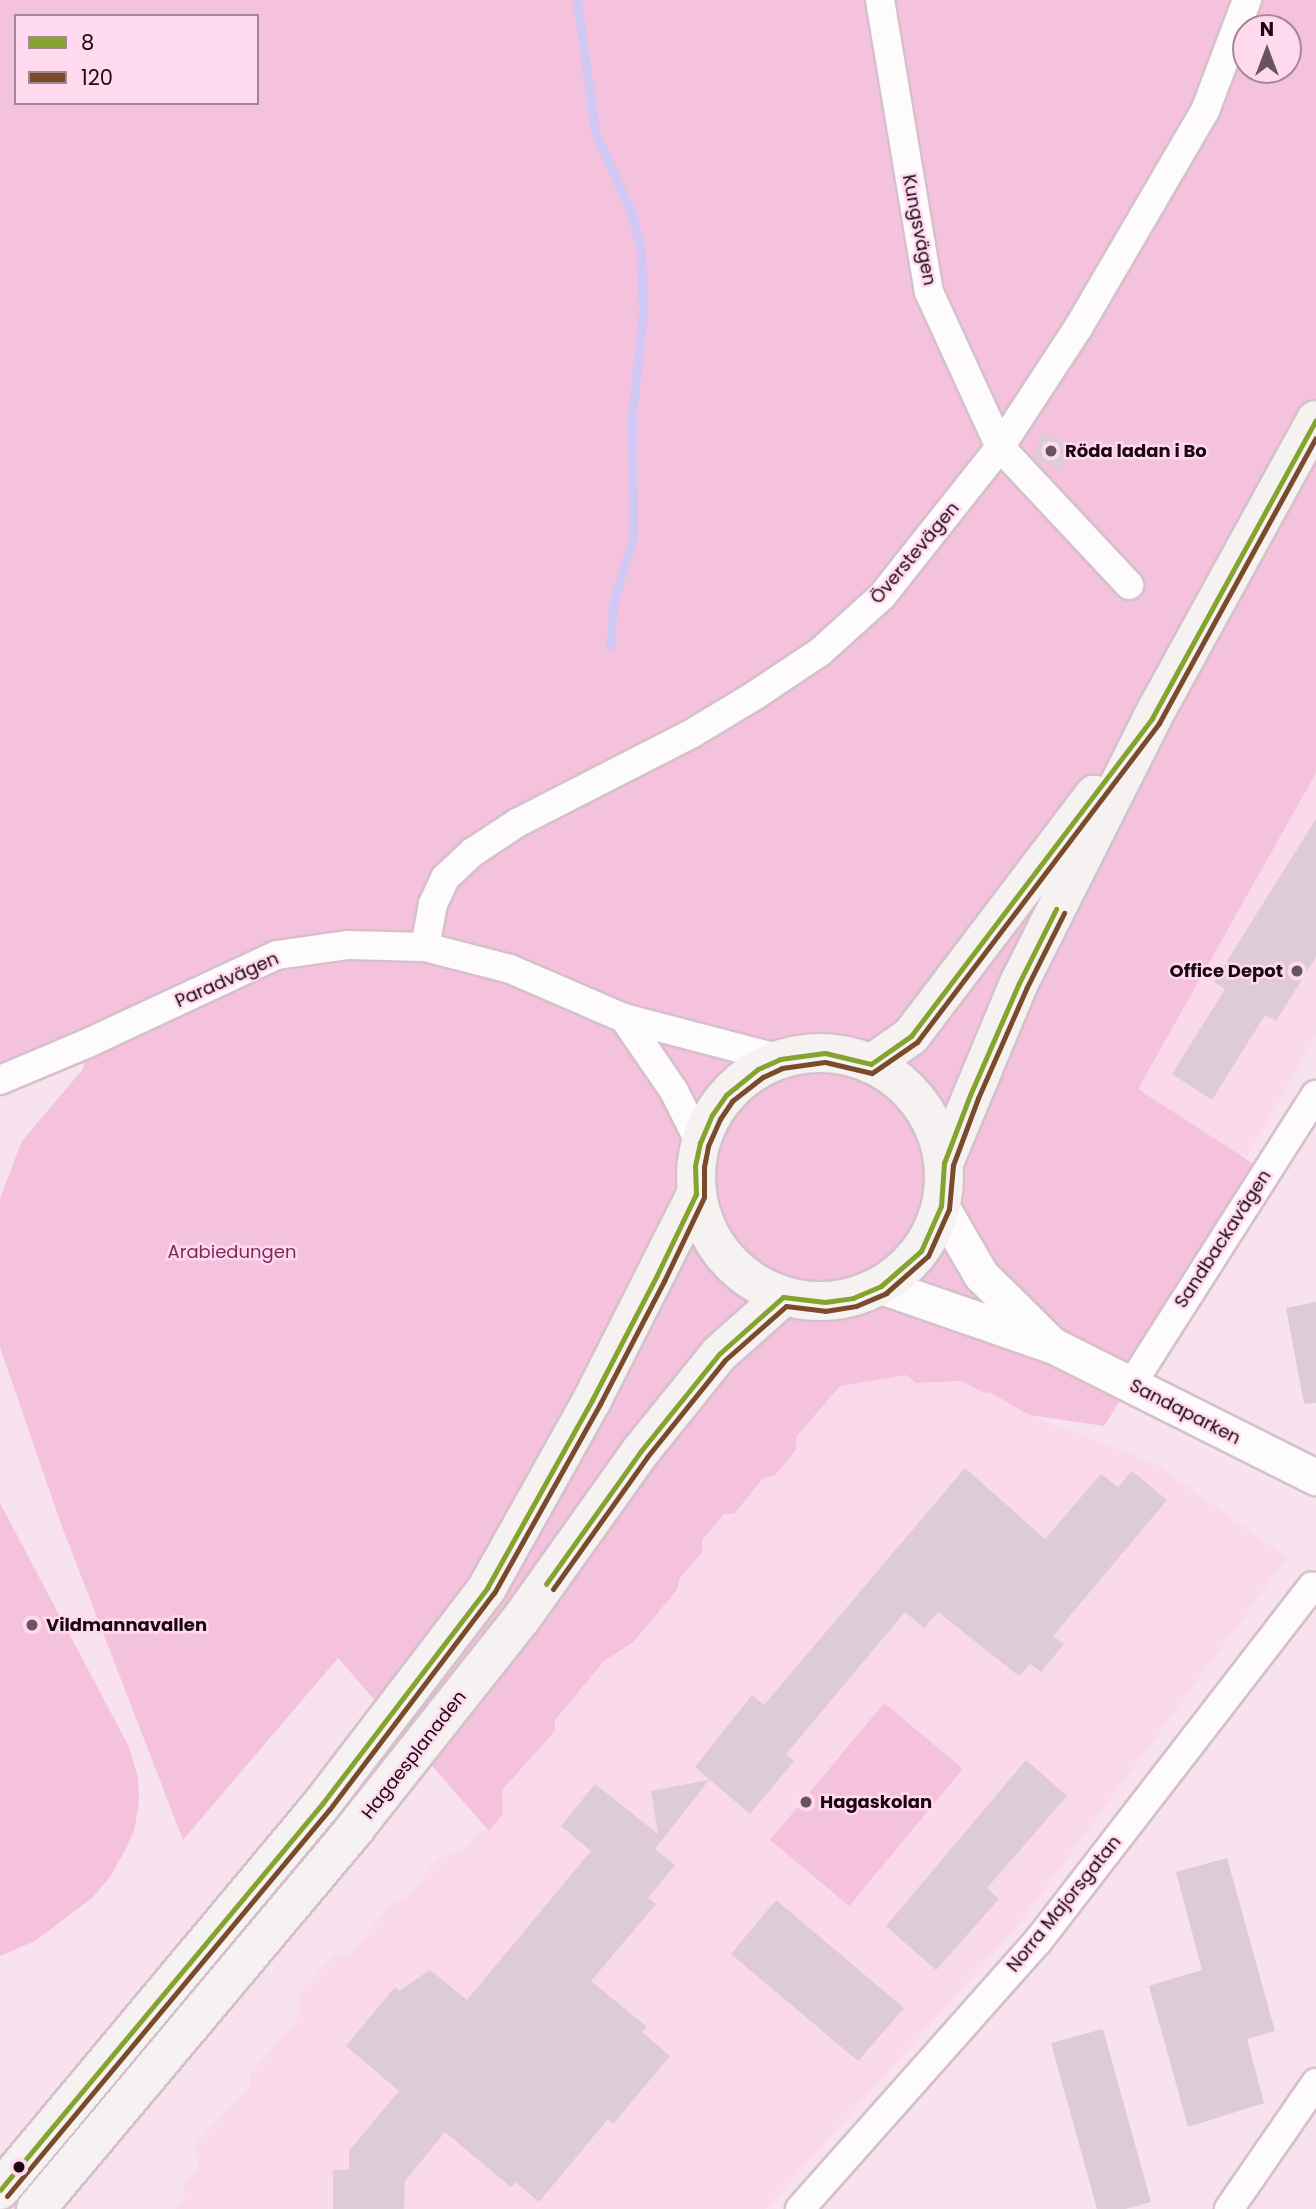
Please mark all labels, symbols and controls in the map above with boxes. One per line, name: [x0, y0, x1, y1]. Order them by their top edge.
legend: [14, 14, 259, 105]
north arrow: [1232, 14, 1302, 84]
text: N: [1260, 16, 1274, 43]
text: 8: [81, 28, 94, 57]
text: 120: [81, 63, 113, 92]
street label: Kungsvägen: [898, 173, 940, 287]
place label: Röda ladan i Bo: [1065, 440, 1207, 462]
marker: Röda ladan i Bo: [1043, 443, 1059, 459]
street label: Överstevägen: [866, 498, 964, 608]
street label: Paradvägen: [172, 948, 282, 1012]
place label: Office Depot: [1170, 960, 1283, 982]
marker: Office Depot: [1289, 963, 1305, 979]
street label: Sandbackavägen: [1170, 1166, 1276, 1312]
park label: Arabiedungen: [168, 1241, 296, 1263]
street label: Sandaparken: [1126, 1375, 1244, 1449]
place label: Vildmannavallen: [46, 1614, 207, 1636]
marker: Vildmannavallen: [24, 1617, 40, 1633]
street label: Hagaesplanaden: [357, 1687, 471, 1823]
place label: Hagaskolan: [820, 1791, 932, 1813]
marker: Hagaskolan: [798, 1794, 814, 1810]
street label: Norra Majorsgatan: [1002, 1832, 1126, 1976]
unlabelled marker: [12, 2160, 26, 2174]

